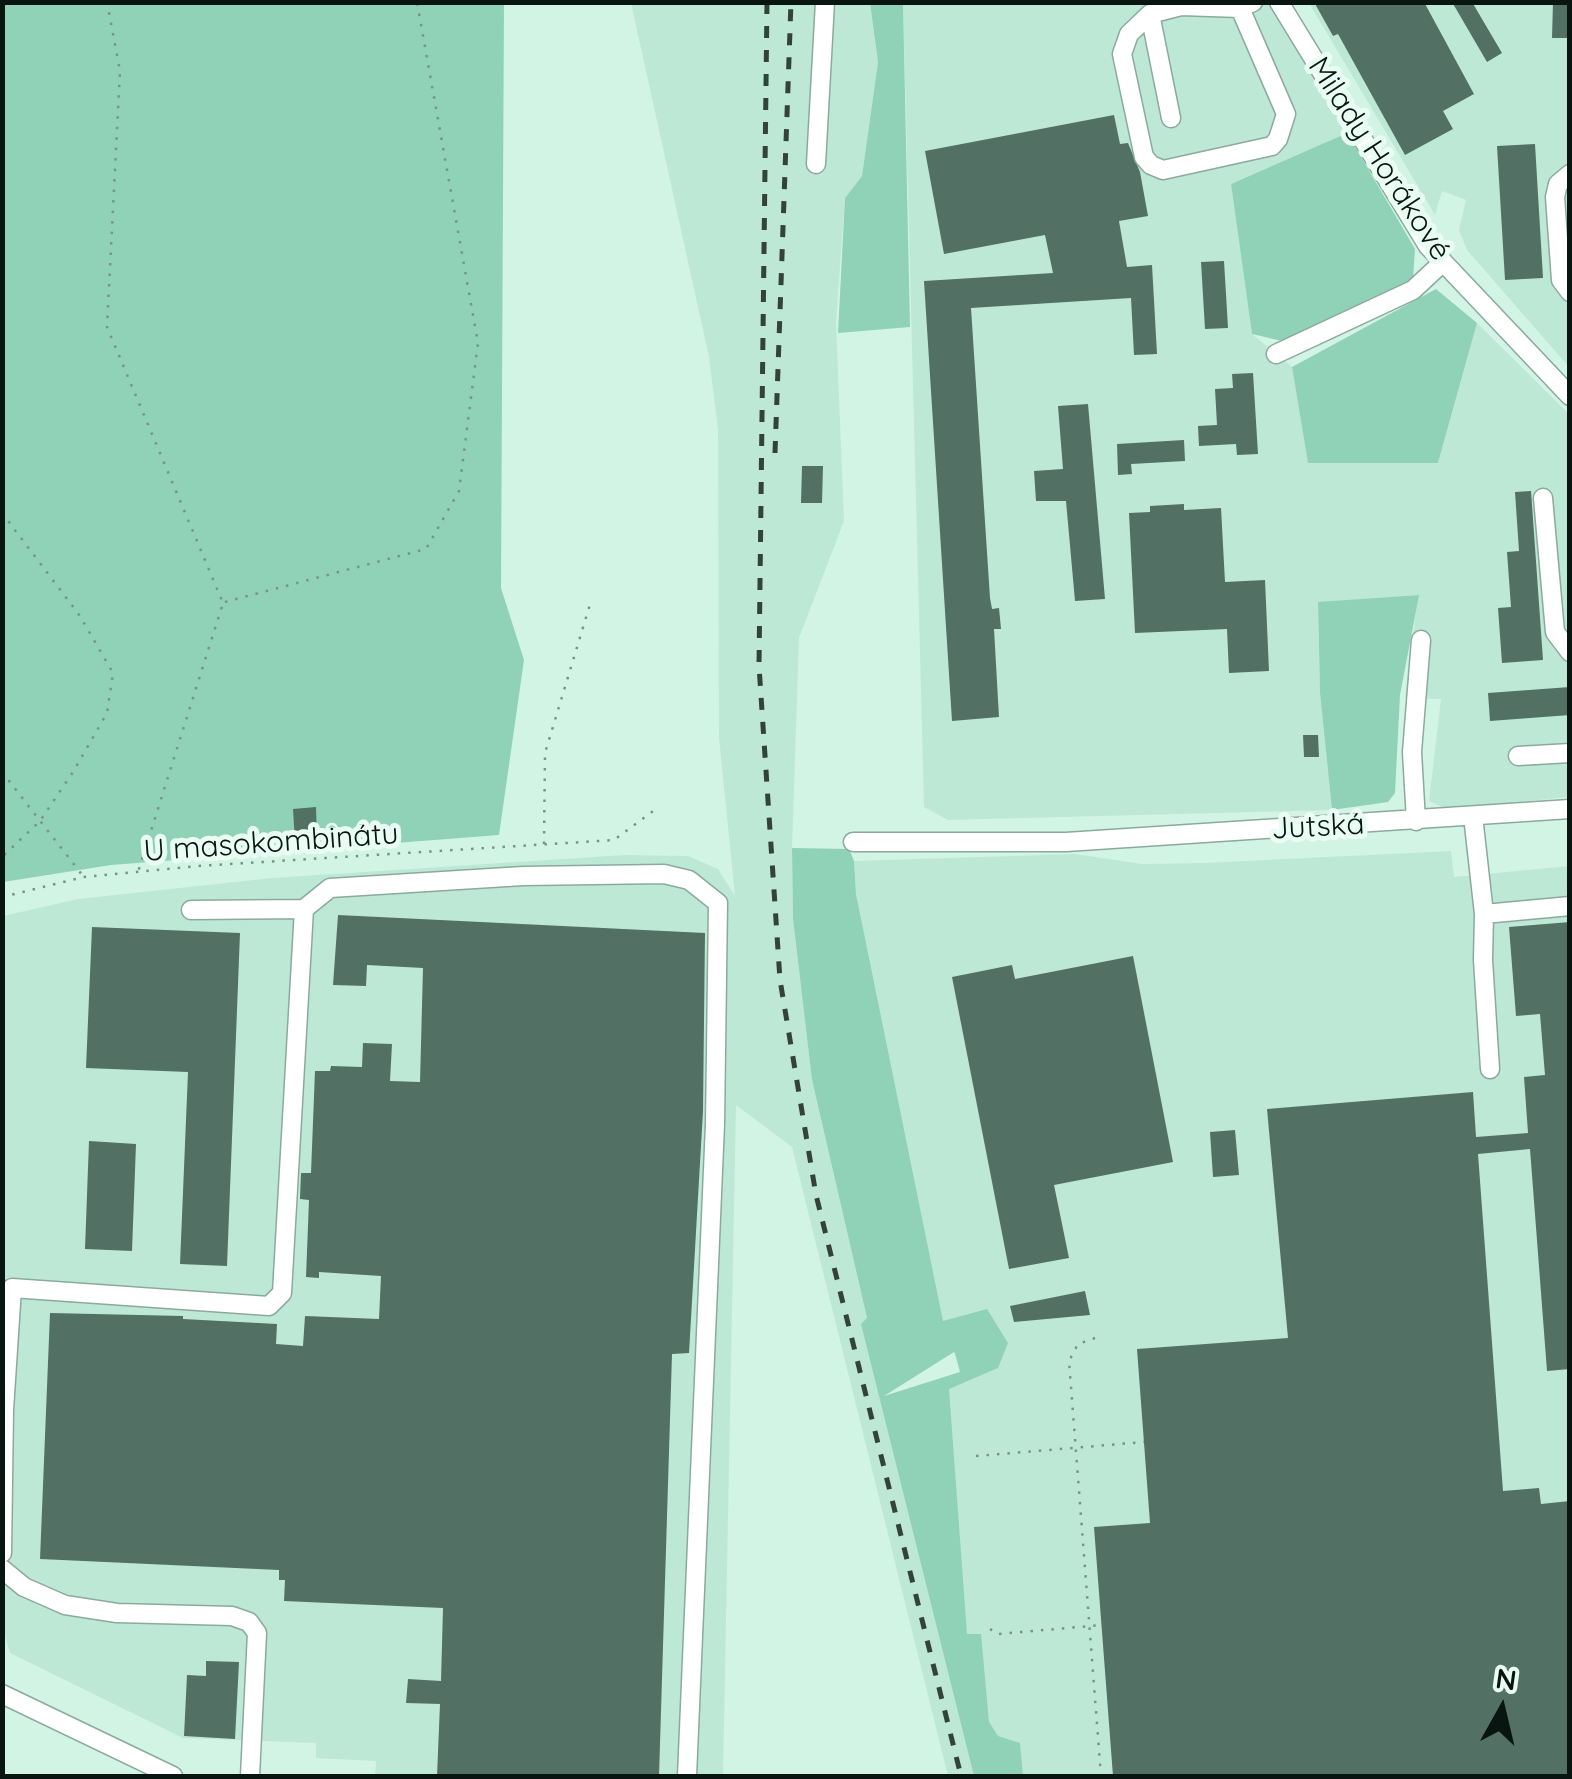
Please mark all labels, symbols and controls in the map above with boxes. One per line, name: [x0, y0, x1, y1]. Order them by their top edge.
street label: Milady Horákové: [1300, 51, 1458, 267]
street label: Jutská: [1271, 807, 1365, 847]
street label: U masokombinátu: [142, 816, 400, 870]
north arrow: [1452, 1659, 1552, 1759]
text: N: [1494, 1660, 1519, 1698]

